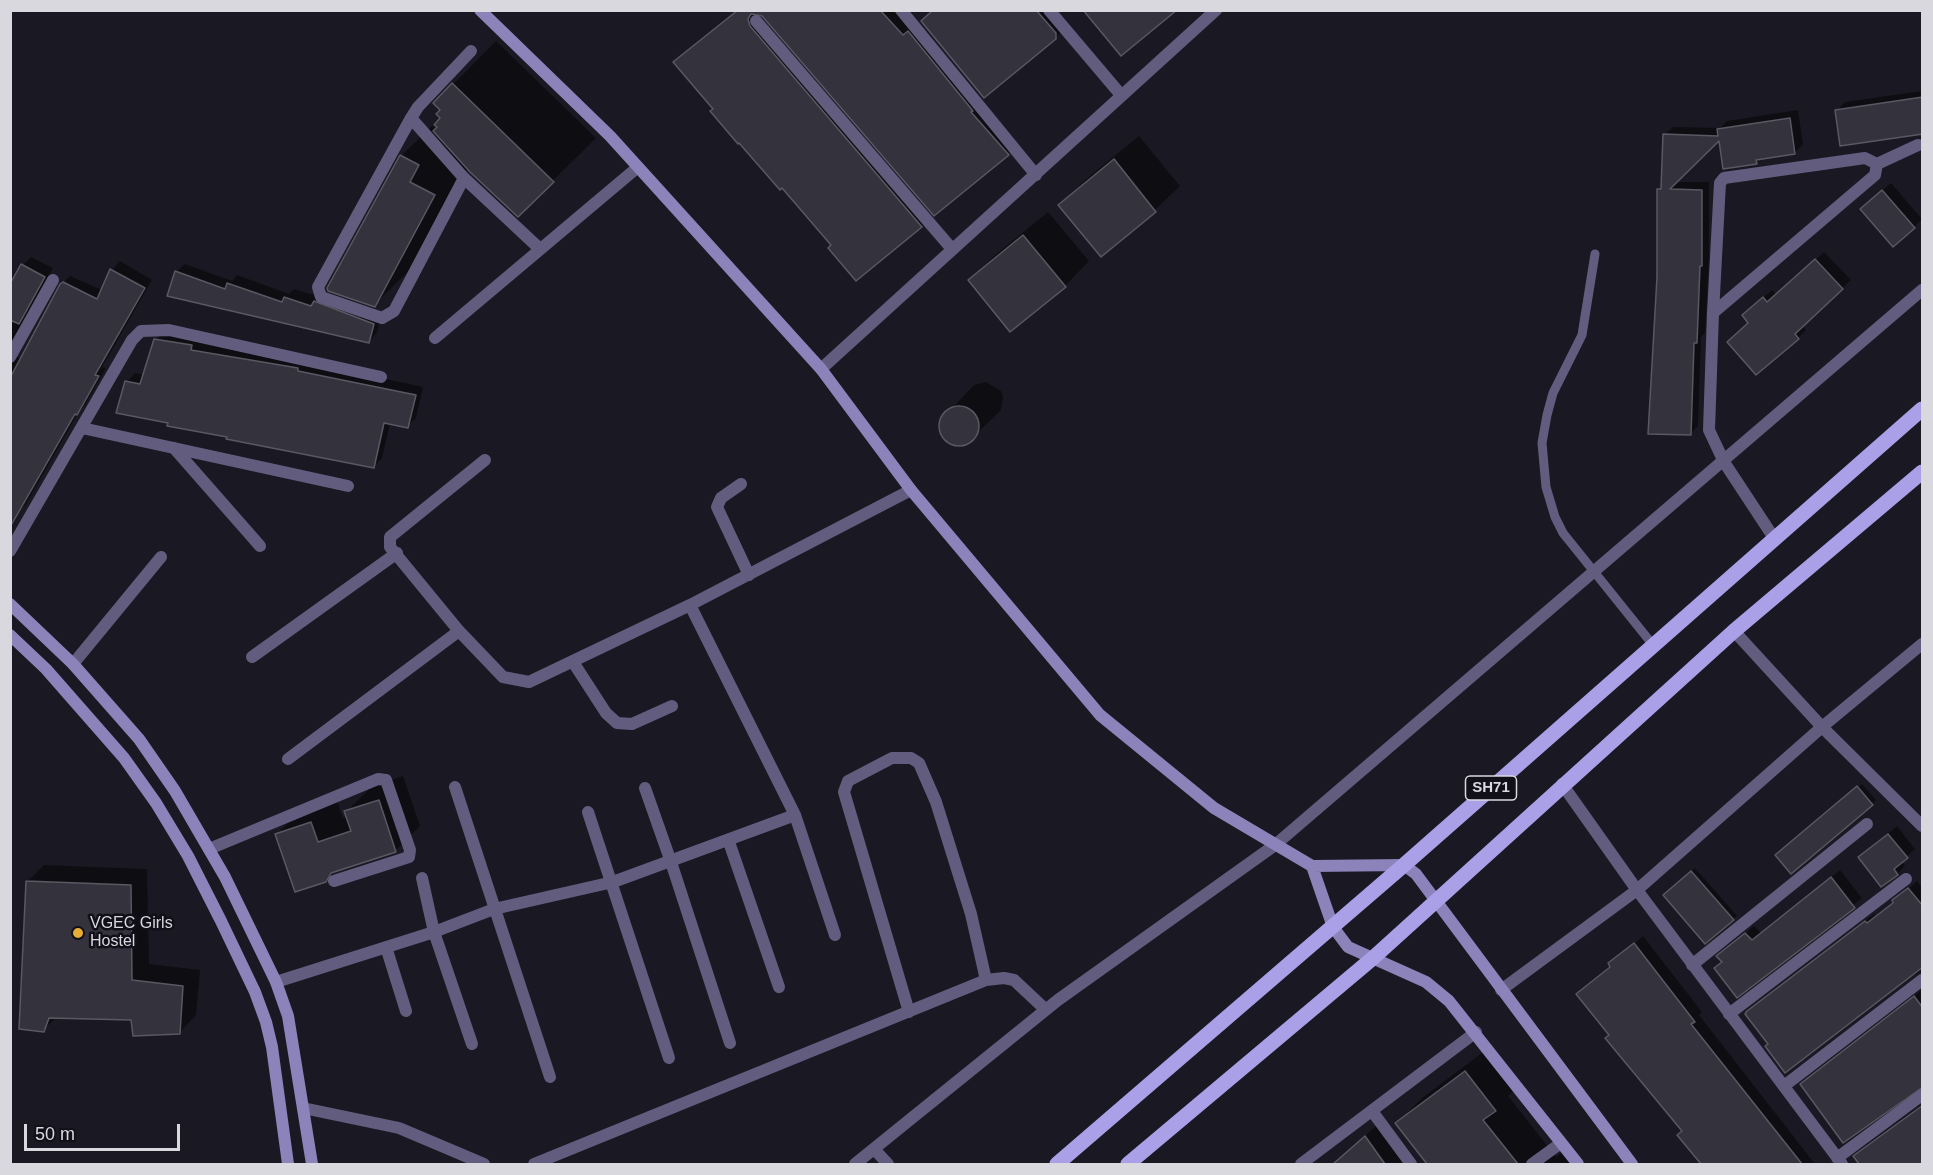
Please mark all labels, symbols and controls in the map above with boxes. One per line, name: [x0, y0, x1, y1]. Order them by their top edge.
road number: SH71: [1466, 776, 1516, 800]
place label: VGEC Girls Hostel: [90, 914, 173, 952]
marker: VGEC Girls Hostel: [71, 926, 85, 940]
scale bar: [27, 1112, 183, 1150]
text: 50 m: [35, 1124, 75, 1144]

